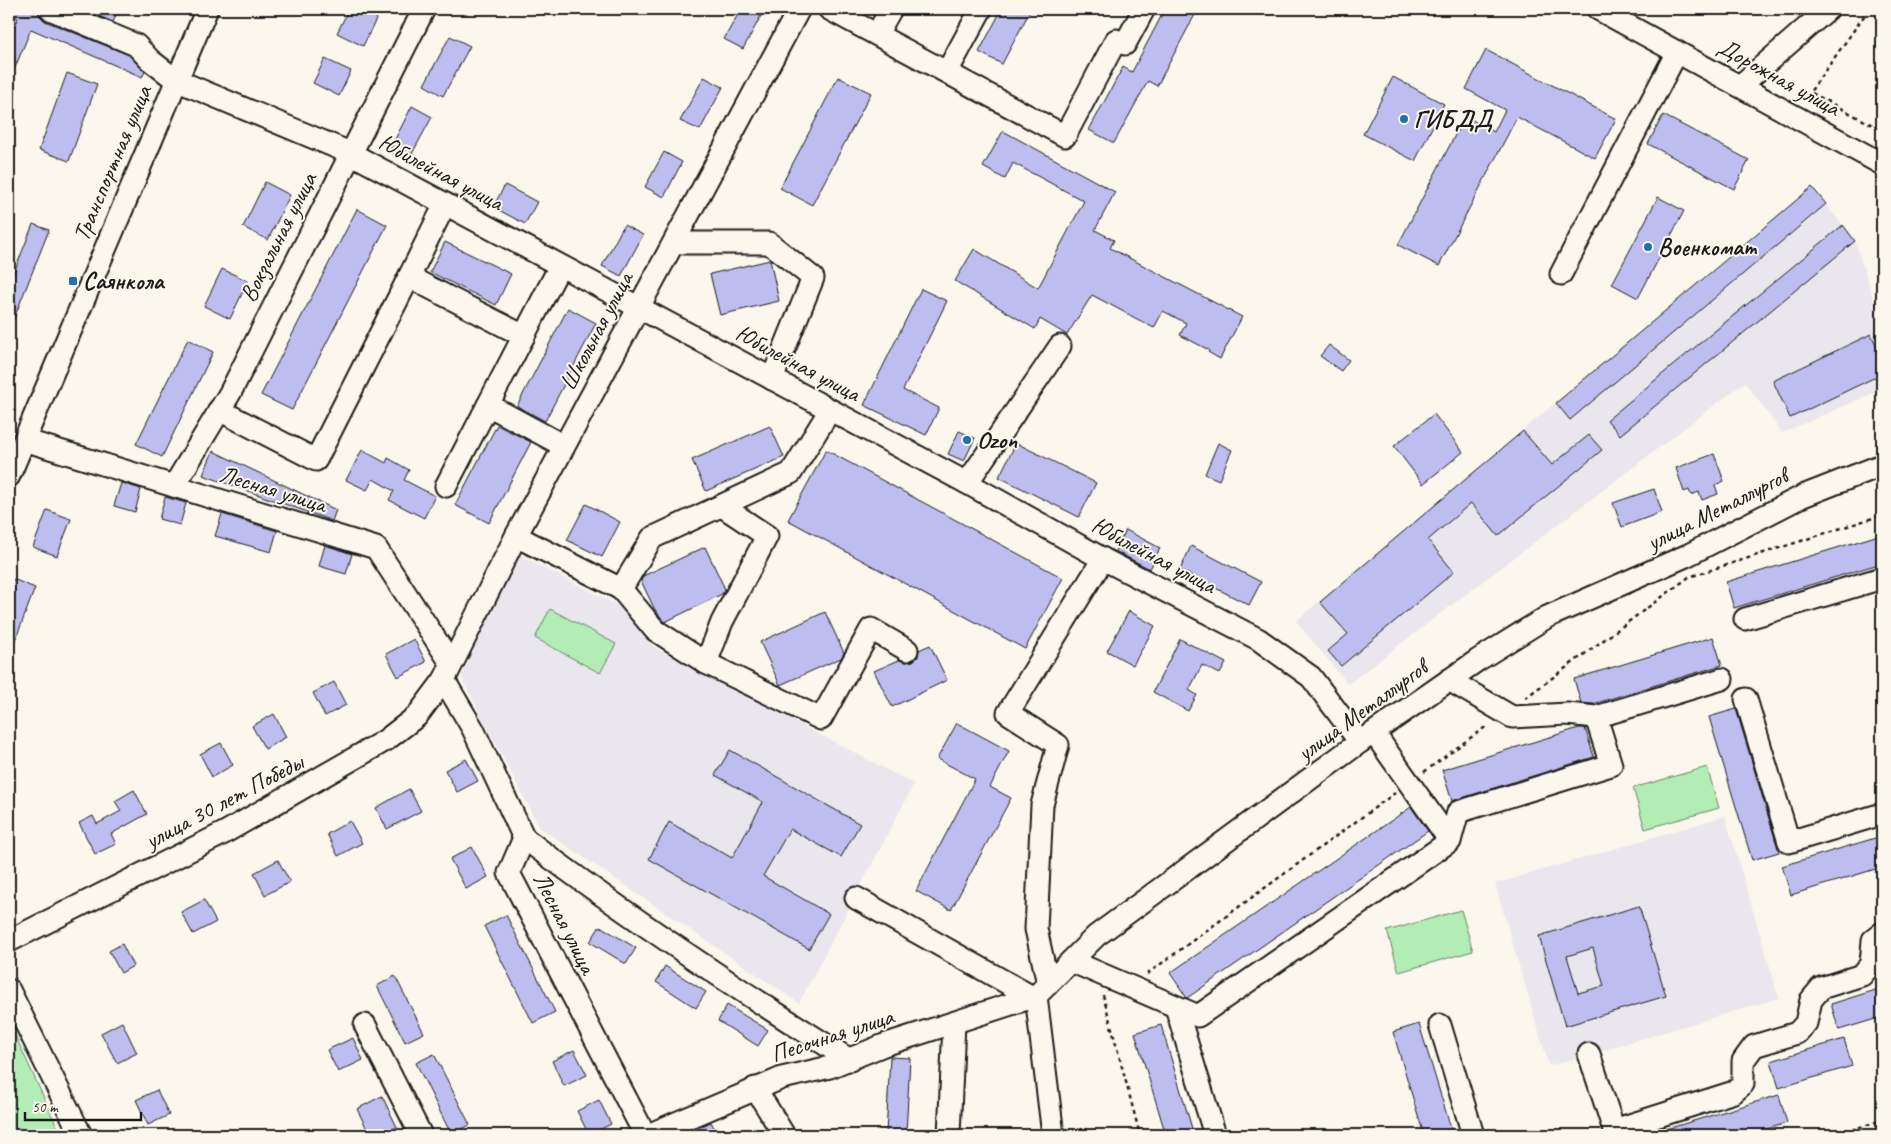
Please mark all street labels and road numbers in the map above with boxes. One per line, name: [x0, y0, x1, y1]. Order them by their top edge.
street label: Дорожная улица: [1713, 31, 1847, 124]
street label: Транспортная улица: [66, 79, 159, 245]
street label: Юбилейная улица: [374, 127, 509, 218]
street label: Вокзальная улица: [233, 166, 324, 307]
street label: Школьная улица: [552, 265, 641, 395]
street label: Юбилейная улица: [731, 318, 866, 409]
street label: Лесная улица: [216, 459, 332, 520]
street label: улица Металлургов: [1640, 459, 1796, 558]
street label: Юбилейная улица: [1087, 510, 1222, 601]
street label: улица Металлургов: [1289, 650, 1436, 769]
street label: улица 30 лет Победы: [138, 746, 310, 856]
street label: Лесная улица: [527, 867, 604, 981]
street label: Песочная улица: [767, 1001, 899, 1069]

